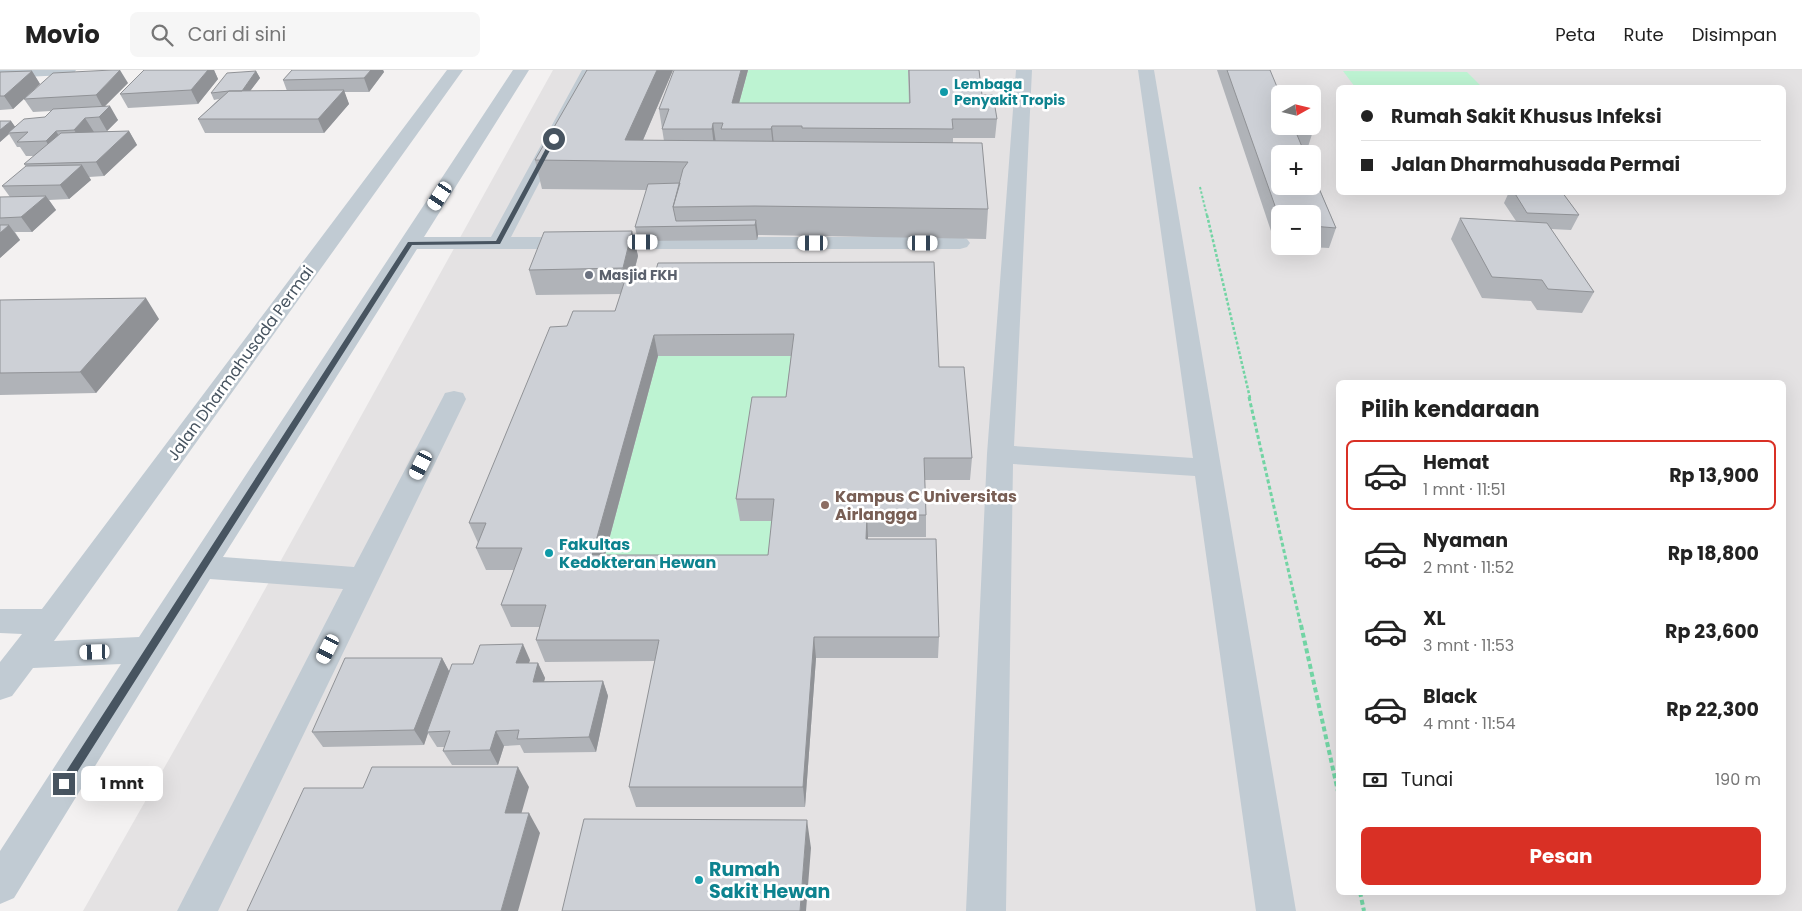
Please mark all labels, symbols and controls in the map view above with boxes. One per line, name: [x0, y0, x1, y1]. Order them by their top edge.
search box: [130, 12, 480, 57]
text: Movio: [25, 18, 100, 51]
icon: search: [148, 21, 176, 49]
text: Cari di sini: [188, 21, 286, 48]
text: Peta: [1555, 22, 1595, 47]
text: Rute: [1623, 22, 1664, 47]
text: Disimpan: [1692, 22, 1777, 47]
place label: Lembaga Penyakit Tropis: [954, 74, 1065, 110]
north arrow: [1271, 85, 1321, 135]
map controls: [1271, 85, 1321, 255]
marker: Lembaga Penyakit Tropis: [938, 86, 950, 98]
text: Rumah Sakit Khusus Infeksi: [1391, 103, 1662, 130]
route start: [543, 128, 565, 150]
button: +: [1271, 145, 1321, 195]
text: Jalan Dharmahusada Permai: [1391, 151, 1680, 178]
car: [425, 179, 454, 213]
button: −: [1271, 205, 1321, 255]
car: [628, 235, 658, 250]
car: [798, 236, 828, 251]
car: [908, 236, 938, 251]
street label: Jalan Dharmahusada Permai: [162, 261, 319, 466]
place label: Masjid FKH: [599, 265, 678, 285]
marker: Masjid FKH: [583, 269, 595, 281]
text: Pilih kendaraan: [1361, 394, 1540, 425]
car: [407, 448, 434, 482]
text: Hemat: [1423, 449, 1489, 476]
icon: car: [1363, 453, 1408, 498]
text: Rp 13,900: [1669, 462, 1759, 489]
text: 1 mnt · 11:51: [1423, 478, 1506, 501]
place label: Kampus C Universitas Airlangga: [835, 485, 1017, 526]
marker: Kampus C Universitas Airlangga: [819, 499, 831, 511]
text: Nyaman: [1423, 527, 1508, 554]
icon: car: [1363, 531, 1408, 576]
place label: Fakultas Kedokteran Hewan: [559, 533, 716, 574]
text: Rp 18,800: [1668, 540, 1759, 567]
marker: Fakultas Kedokteran Hewan: [543, 547, 555, 559]
text: 2 mnt · 11:52: [1423, 556, 1514, 579]
text: XL: [1423, 605, 1446, 632]
icon: car: [1363, 609, 1408, 654]
text: Rp 23,600: [1665, 618, 1759, 645]
car: [314, 632, 341, 666]
text: 3 mnt · 11:53: [1423, 634, 1514, 657]
car: [79, 644, 110, 660]
text: Black: [1423, 683, 1477, 710]
icon: car: [1363, 687, 1408, 732]
text: Rp 22,300: [1666, 696, 1759, 723]
text: 4 mnt · 11:54: [1423, 712, 1516, 735]
callout: 1 mnt: [82, 766, 164, 802]
icon: cash: [1361, 766, 1389, 794]
text: Tunai: [1401, 766, 1453, 793]
text: 190 m: [1715, 768, 1761, 791]
text: 1 mnt: [100, 772, 144, 795]
route end: [53, 773, 75, 795]
button: Pesan: [1361, 827, 1761, 885]
place label: Rumah Sakit Hewan: [709, 856, 830, 905]
marker: Rumah Sakit Hewan: [693, 874, 705, 886]

